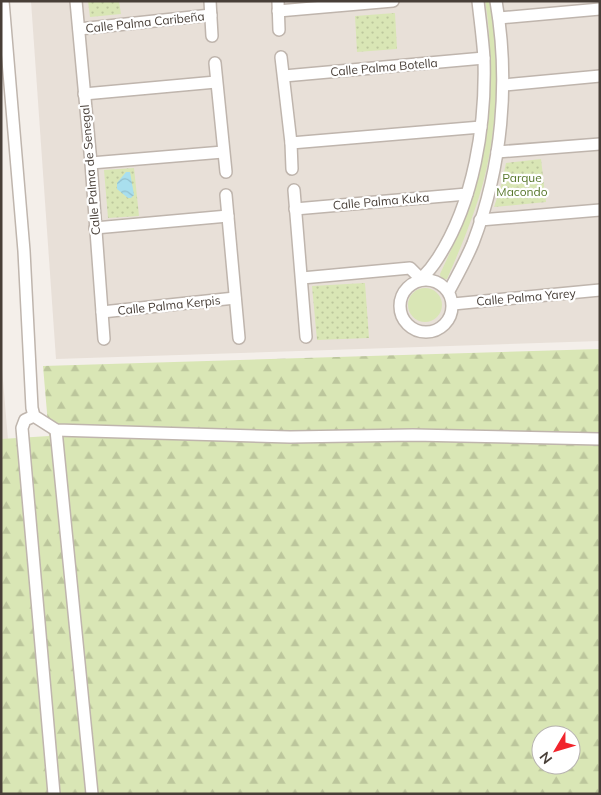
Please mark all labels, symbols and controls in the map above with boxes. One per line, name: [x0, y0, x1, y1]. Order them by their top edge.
street label: Calle Palma Caribeña: [85, 8, 205, 36]
street label: Calle Palma Botella: [330, 55, 438, 79]
street label: Calle Palma de Senegal: [77, 104, 103, 236]
park label: Parque Macondo: [496, 170, 548, 199]
street label: Calle Palma Kuka: [332, 189, 430, 213]
street label: Calle Palma Yarey: [476, 285, 577, 309]
street label: Calle Palma Kerpis: [117, 292, 221, 318]
north arrow: [531, 725, 581, 775]
text: N: [535, 748, 556, 768]

